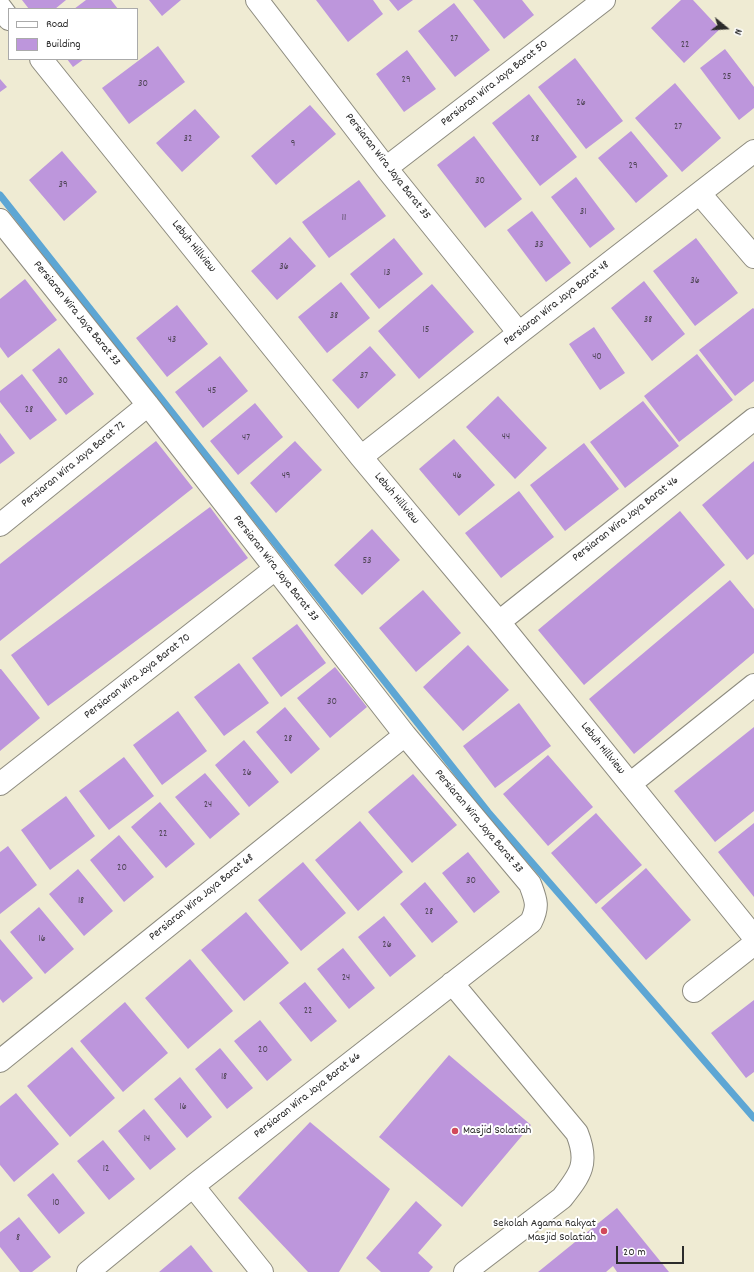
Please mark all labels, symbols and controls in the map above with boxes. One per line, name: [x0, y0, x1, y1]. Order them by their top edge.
legend: [8, 8, 138, 60]
north arrow: [706, 8, 746, 48]
text: Road: [46, 16, 68, 33]
text: N: [729, 27, 746, 37]
house number: 27: [450, 34, 458, 46]
text: Building: [46, 36, 81, 53]
street label: Persiaran Wira Jaya Barat 50: [438, 38, 552, 130]
house number: 22: [681, 40, 689, 52]
house number: 25: [723, 72, 731, 84]
house number: 29: [402, 75, 410, 87]
house number: 30: [138, 79, 148, 91]
house number: 26: [576, 98, 586, 110]
street label: Persiaran Wira Jaya Barat 35: [341, 111, 433, 223]
house number: 27: [674, 122, 682, 134]
house number: 32: [184, 134, 192, 146]
house number: 28: [531, 134, 539, 146]
house number: 9: [291, 139, 295, 151]
house number: 29: [629, 161, 637, 173]
house number: 30: [475, 176, 485, 188]
house number: 39: [58, 180, 68, 192]
house number: 31: [580, 207, 586, 219]
house number: 11: [342, 213, 346, 225]
street label: Lebuh Hillview: [168, 218, 218, 276]
house number: 33: [535, 240, 543, 252]
street label: Persiaran Wira Jaya Barat 48: [501, 258, 613, 350]
street label: Persiaran Wira Jaya Barat 33: [29, 259, 123, 369]
house number: 36: [279, 262, 289, 274]
house number: 13: [384, 268, 390, 280]
house number: 36: [690, 276, 700, 288]
house number: 38: [330, 311, 338, 323]
house number: 38: [644, 315, 652, 327]
house number: 15: [423, 325, 429, 337]
house number: 43: [168, 335, 176, 347]
house number: 40: [592, 352, 602, 364]
house number: 37: [360, 371, 368, 383]
house number: 30: [58, 376, 68, 388]
house number: 45: [208, 386, 216, 398]
house number: 28: [25, 405, 33, 417]
street label: Persiaran Wira Jaya Barat 72: [19, 419, 129, 511]
house number: 44: [502, 432, 510, 444]
house number: 47: [242, 433, 250, 445]
street label: Lebuh Hillview: [370, 470, 422, 528]
house number: 49: [282, 471, 290, 483]
house number: 46: [452, 471, 462, 483]
street label: Persiaran Wira Jaya Barat 46: [570, 474, 682, 566]
street label: Persiaran Wira Jaya Barat 33: [229, 513, 321, 625]
house number: 53: [362, 556, 372, 568]
street label: Persiaran Wira Jaya Barat 70: [82, 631, 194, 723]
house number: 30: [327, 697, 337, 709]
street label: Lebuh Hillview: [577, 720, 627, 778]
house number: 28: [284, 734, 292, 746]
street label: Persiaran Wira Jaya Barat 33: [430, 767, 526, 877]
house number: 26: [242, 768, 252, 780]
house number: 24: [204, 800, 212, 812]
house number: 22: [159, 829, 167, 841]
street label: Persiaran Wira Jaya Barat 68: [147, 851, 257, 945]
house number: 20: [117, 863, 127, 875]
house number: 30: [466, 876, 476, 888]
house number: 18: [78, 896, 84, 908]
house number: 28: [425, 907, 433, 919]
house number: 16: [38, 934, 46, 946]
house number: 26: [382, 940, 392, 952]
house number: 24: [342, 973, 350, 985]
house number: 22: [304, 1006, 312, 1018]
house number: 20: [258, 1045, 268, 1057]
street label: Persiaran Wira Jaya Barat 66: [252, 1050, 364, 1142]
house number: 18: [221, 1072, 227, 1084]
house number: 16: [179, 1102, 187, 1114]
place label: Masjid Solatiah: [463, 1124, 531, 1138]
marker: Masjid Solatiah: [450, 1126, 460, 1136]
house number: 14: [144, 1134, 150, 1146]
house number: 12: [103, 1164, 109, 1176]
house number: 10: [52, 1198, 60, 1210]
place label: Sekolah Agama Rakyat Masjid Solatiah: [493, 1217, 596, 1245]
marker: Sekolah Agama Rakyat Masjid Solatiah: [599, 1226, 609, 1236]
house number: 8: [16, 1233, 20, 1245]
scale bar: [618, 1238, 686, 1264]
text: 20 m: [623, 1244, 646, 1261]

